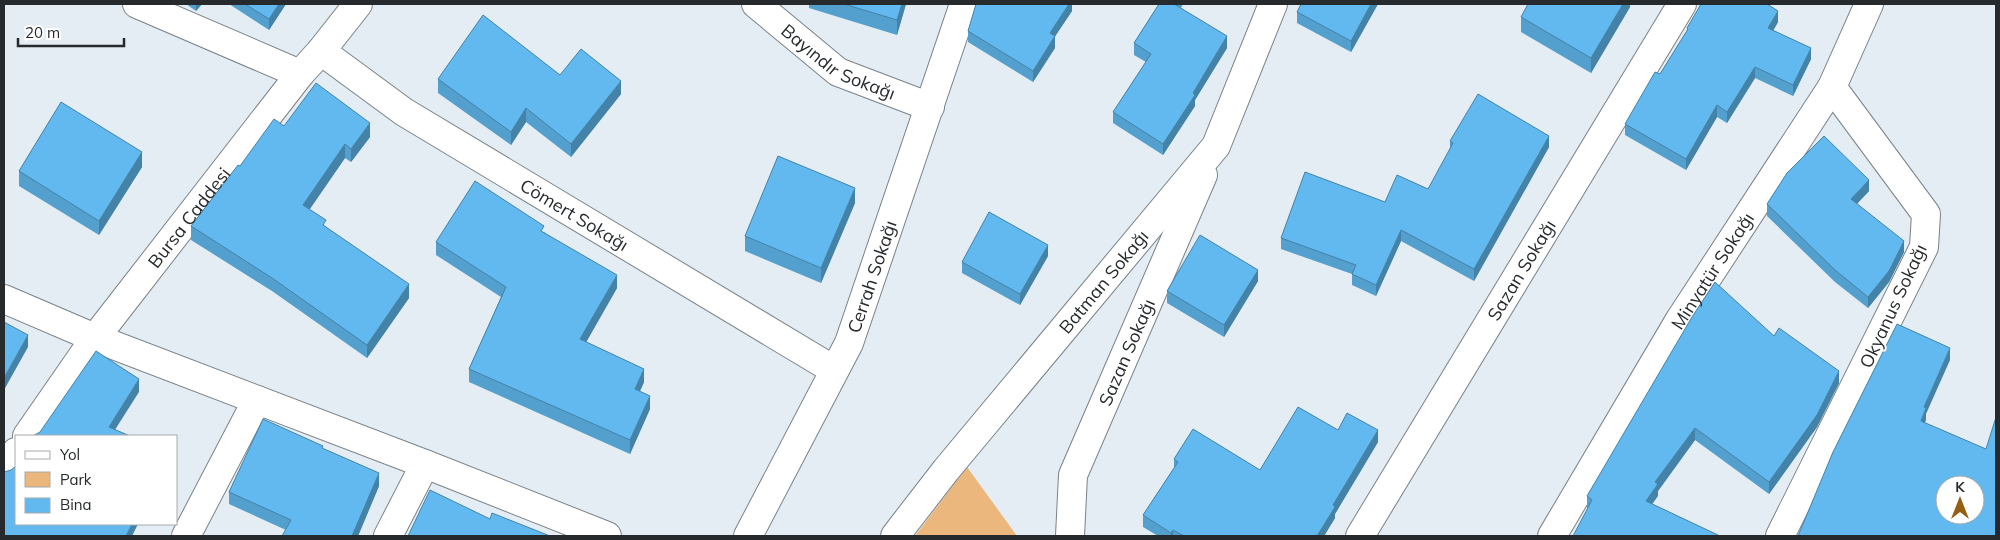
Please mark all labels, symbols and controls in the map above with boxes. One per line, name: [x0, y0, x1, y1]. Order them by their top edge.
scale bar: [18, 15, 124, 47]
street label: Bayındır Sokağı: [777, 19, 899, 104]
text: 20 m: [25, 23, 60, 42]
street label: Bursa Caddesi: [142, 163, 235, 272]
street label: Cömert Sokağı: [516, 173, 633, 256]
street label: Minyatür Sokağı: [1665, 208, 1759, 333]
street label: Sazan Sokağı: [1482, 215, 1560, 325]
street label: Cerrah Sokağı: [842, 217, 901, 336]
street label: Batman Sokağı: [1053, 225, 1153, 338]
street label: Okyanus Sokağı: [1854, 240, 1932, 372]
street label: Sazan Sokağı: [1093, 295, 1159, 409]
legend: [15, 435, 178, 525]
text: Yol: [59, 445, 80, 464]
text: Park: [60, 470, 92, 489]
north arrow: [1935, 475, 1985, 525]
text: K: [1955, 478, 1965, 496]
text: Bina: [60, 495, 92, 514]

